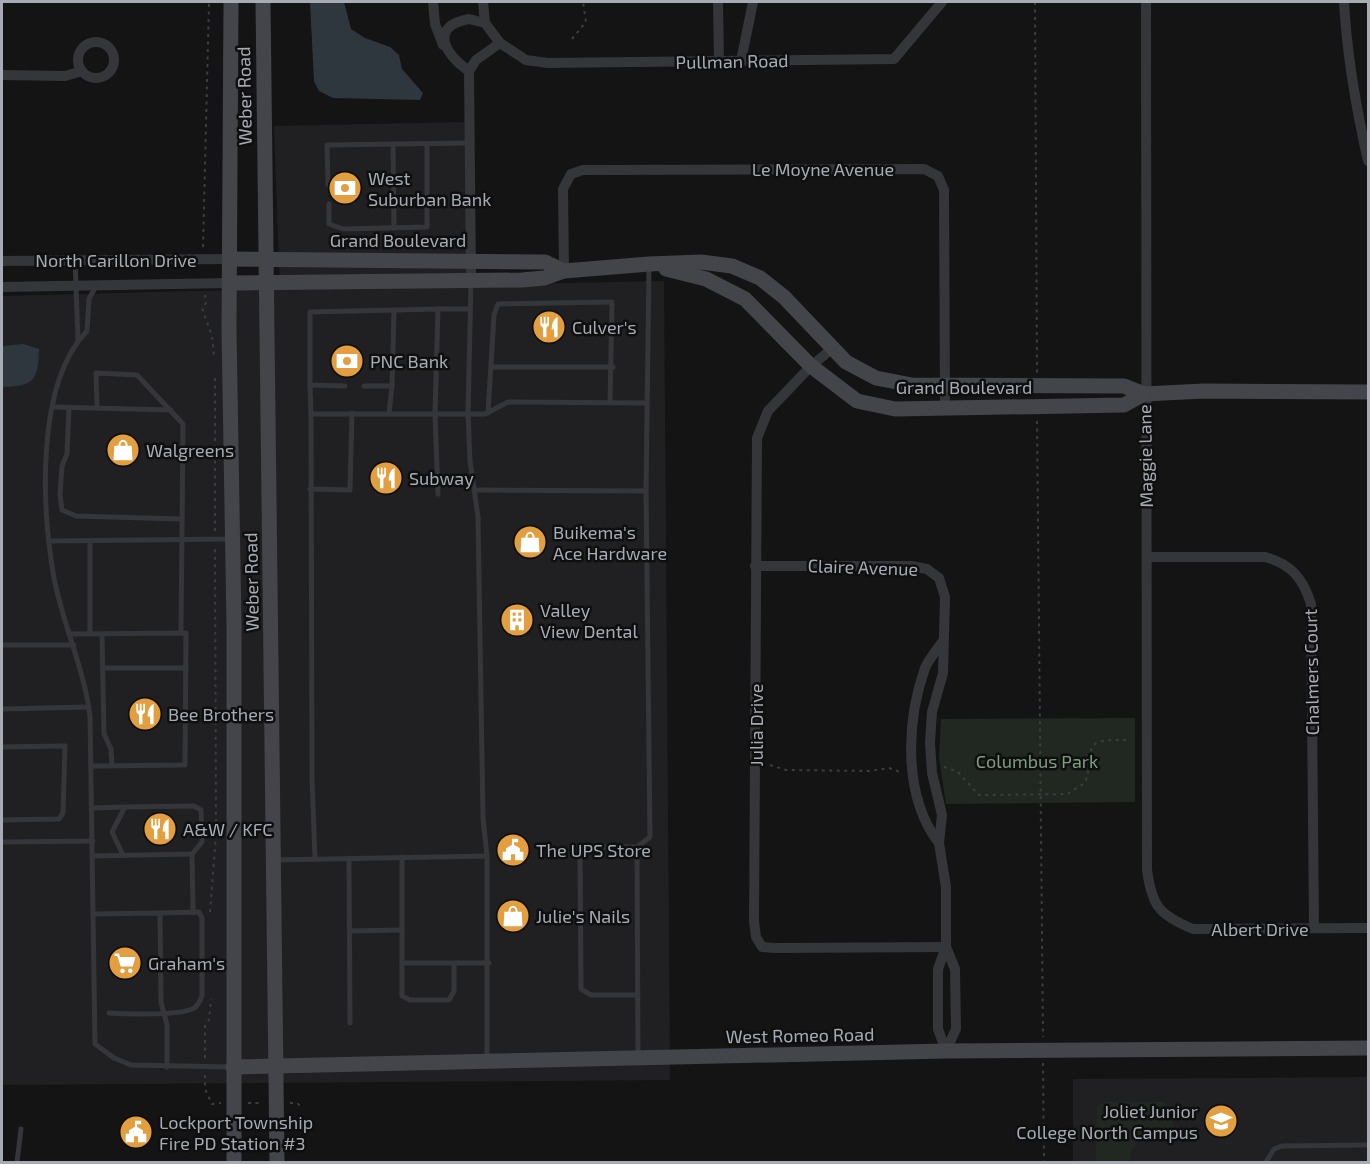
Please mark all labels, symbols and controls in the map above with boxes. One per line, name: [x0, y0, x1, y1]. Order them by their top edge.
street label: Weber Road: [232, 46, 256, 146]
street label: Pullman Road: [675, 49, 789, 73]
street label: Le Moyne Avenue: [752, 158, 894, 180]
place label: West Suburban Bank: [368, 167, 491, 210]
bank icon: West Suburban Bank: [327, 170, 363, 206]
street label: Grand Boulevard: [330, 229, 466, 251]
street label: North Carillon Drive: [35, 249, 197, 271]
restaurant icon: Culver's: [531, 309, 567, 345]
place label: Culver's: [572, 316, 637, 338]
bank icon: PNC Bank: [329, 343, 365, 379]
place label: PNC Bank: [370, 350, 448, 372]
street label: Grand Boulevard: [896, 376, 1032, 398]
street label: Maggie Lane: [1133, 404, 1157, 508]
shop icon: Walgreens: [105, 432, 141, 468]
place label: Walgreens: [146, 439, 234, 461]
restaurant icon: Subway: [368, 460, 404, 496]
place label: Subway: [409, 467, 474, 489]
place label: Buikema's Ace Hardware: [553, 521, 667, 564]
shop icon: Buikema's Ace Hardware: [512, 524, 548, 560]
street label: Weber Road: [239, 532, 263, 632]
street label: Claire Avenue: [807, 554, 919, 580]
place label: Valley View Dental: [540, 599, 638, 642]
building icon: Valley View Dental: [499, 602, 535, 638]
street label: Chalmers Court: [1299, 608, 1323, 735]
street label: Julia Drive: [745, 684, 767, 766]
restaurant icon: Bee Brothers: [127, 696, 163, 732]
place label: Bee Brothers: [168, 703, 274, 725]
park label: Columbus Park: [976, 750, 1098, 772]
restaurant icon: A&W / KFC: [142, 811, 178, 847]
place label: A&W / KFC: [183, 818, 273, 840]
public building icon: The UPS Store: [495, 832, 531, 868]
place label: The UPS Store: [536, 839, 651, 861]
shop icon: Julie's Nails: [495, 898, 531, 934]
place label: Julie's Nails: [536, 905, 630, 927]
street label: Albert Drive: [1211, 918, 1309, 940]
supermarket icon: Graham's: [107, 945, 143, 981]
place label: Graham's: [148, 952, 225, 974]
street label: West Romeo Road: [725, 1023, 875, 1047]
place label: Joliet Junior College North Campus: [1016, 1100, 1198, 1143]
school or university icon: Joliet Junior College North Campus: [1203, 1103, 1239, 1139]
place label: Lockport Township Fire PD Station #3: [159, 1111, 313, 1154]
public building icon: Lockport Township Fire PD Station #3: [118, 1114, 154, 1150]

